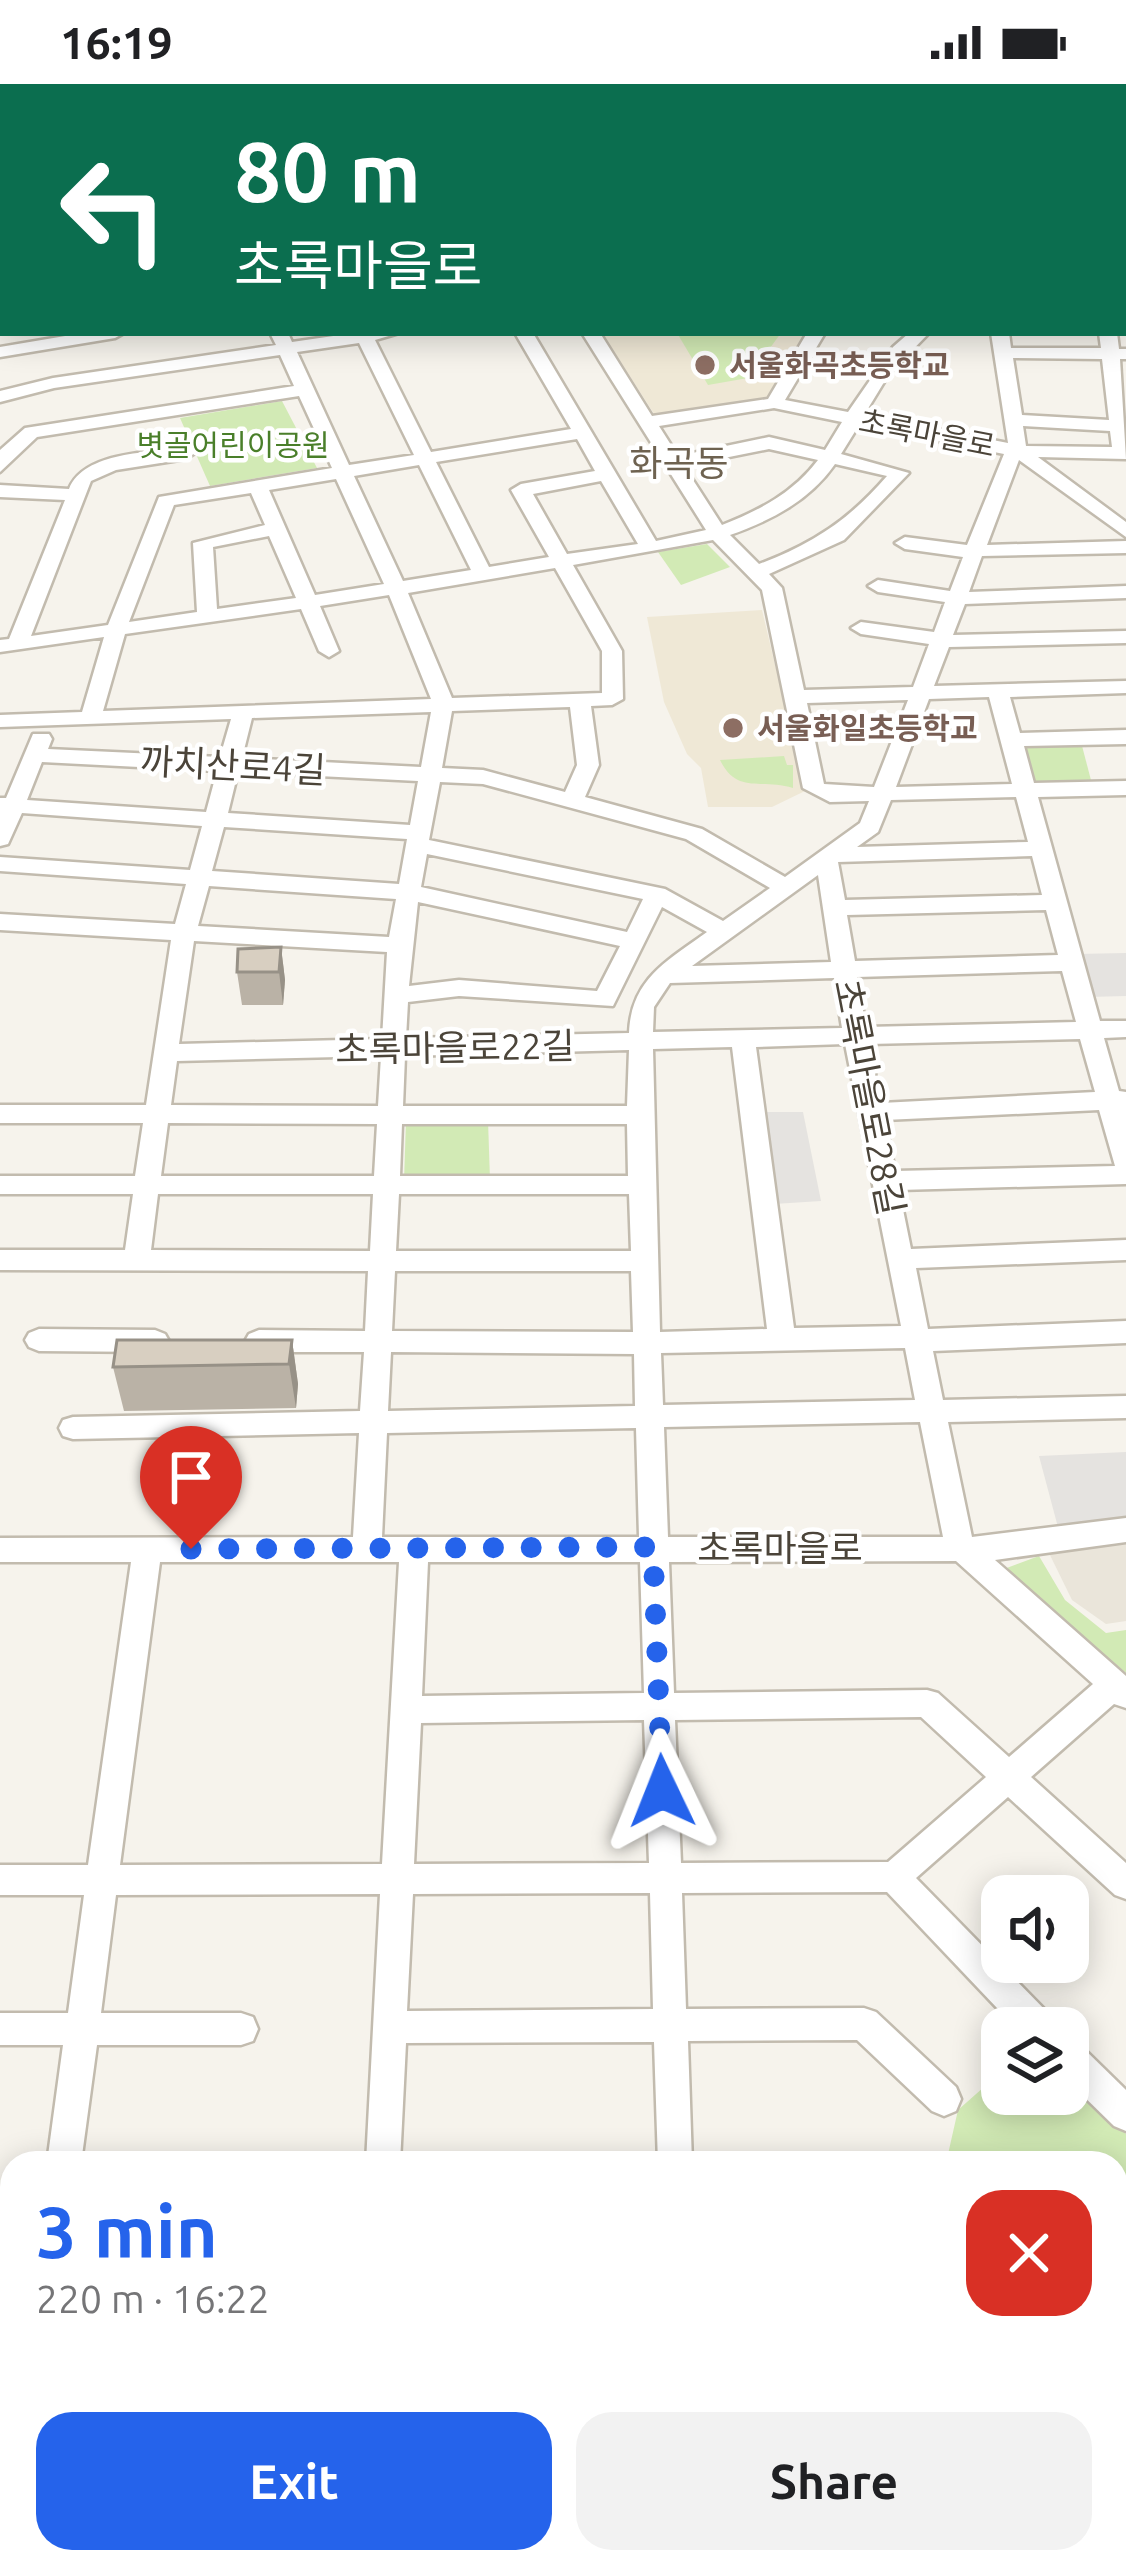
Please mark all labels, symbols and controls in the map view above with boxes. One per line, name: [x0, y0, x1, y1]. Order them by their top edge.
text: 16:19: [60, 17, 173, 68]
text: 80 m: [234, 124, 421, 218]
icon: left: [36, 132, 192, 288]
text: 초록마을로: [234, 235, 482, 295]
place label: 서울화곡초등학교: [729, 348, 950, 382]
marker: 서울화곡초등학교: [692, 352, 718, 378]
street label: 초록마을로: [856, 403, 998, 463]
park label: 볏골어린이공원: [136, 428, 330, 462]
district label: 화곡동: [629, 442, 729, 483]
place label: 서울화일초등학교: [757, 711, 978, 745]
marker: 서울화일초등학교: [720, 715, 746, 741]
street label: 까치산로4길: [139, 740, 327, 790]
street label: 초록마을로28길: [827, 976, 913, 1218]
street label: 초록마을로22길: [335, 1024, 575, 1070]
pin: [140, 1426, 242, 1549]
icon: arrive: [158, 1444, 224, 1510]
street label: 초록마을로: [697, 1527, 863, 1568]
position arrow: [599, 1728, 725, 1854]
map controls: [981, 1875, 1089, 2115]
button: sound: [981, 1875, 1089, 1983]
button: layers: [981, 2007, 1089, 2115]
button: close: [966, 2190, 1092, 2316]
text: 3 min: [36, 2191, 218, 2272]
text: 220 m · 16:22: [36, 2277, 270, 2320]
button: Exit: [36, 2412, 552, 2550]
button: Share: [576, 2412, 1092, 2550]

